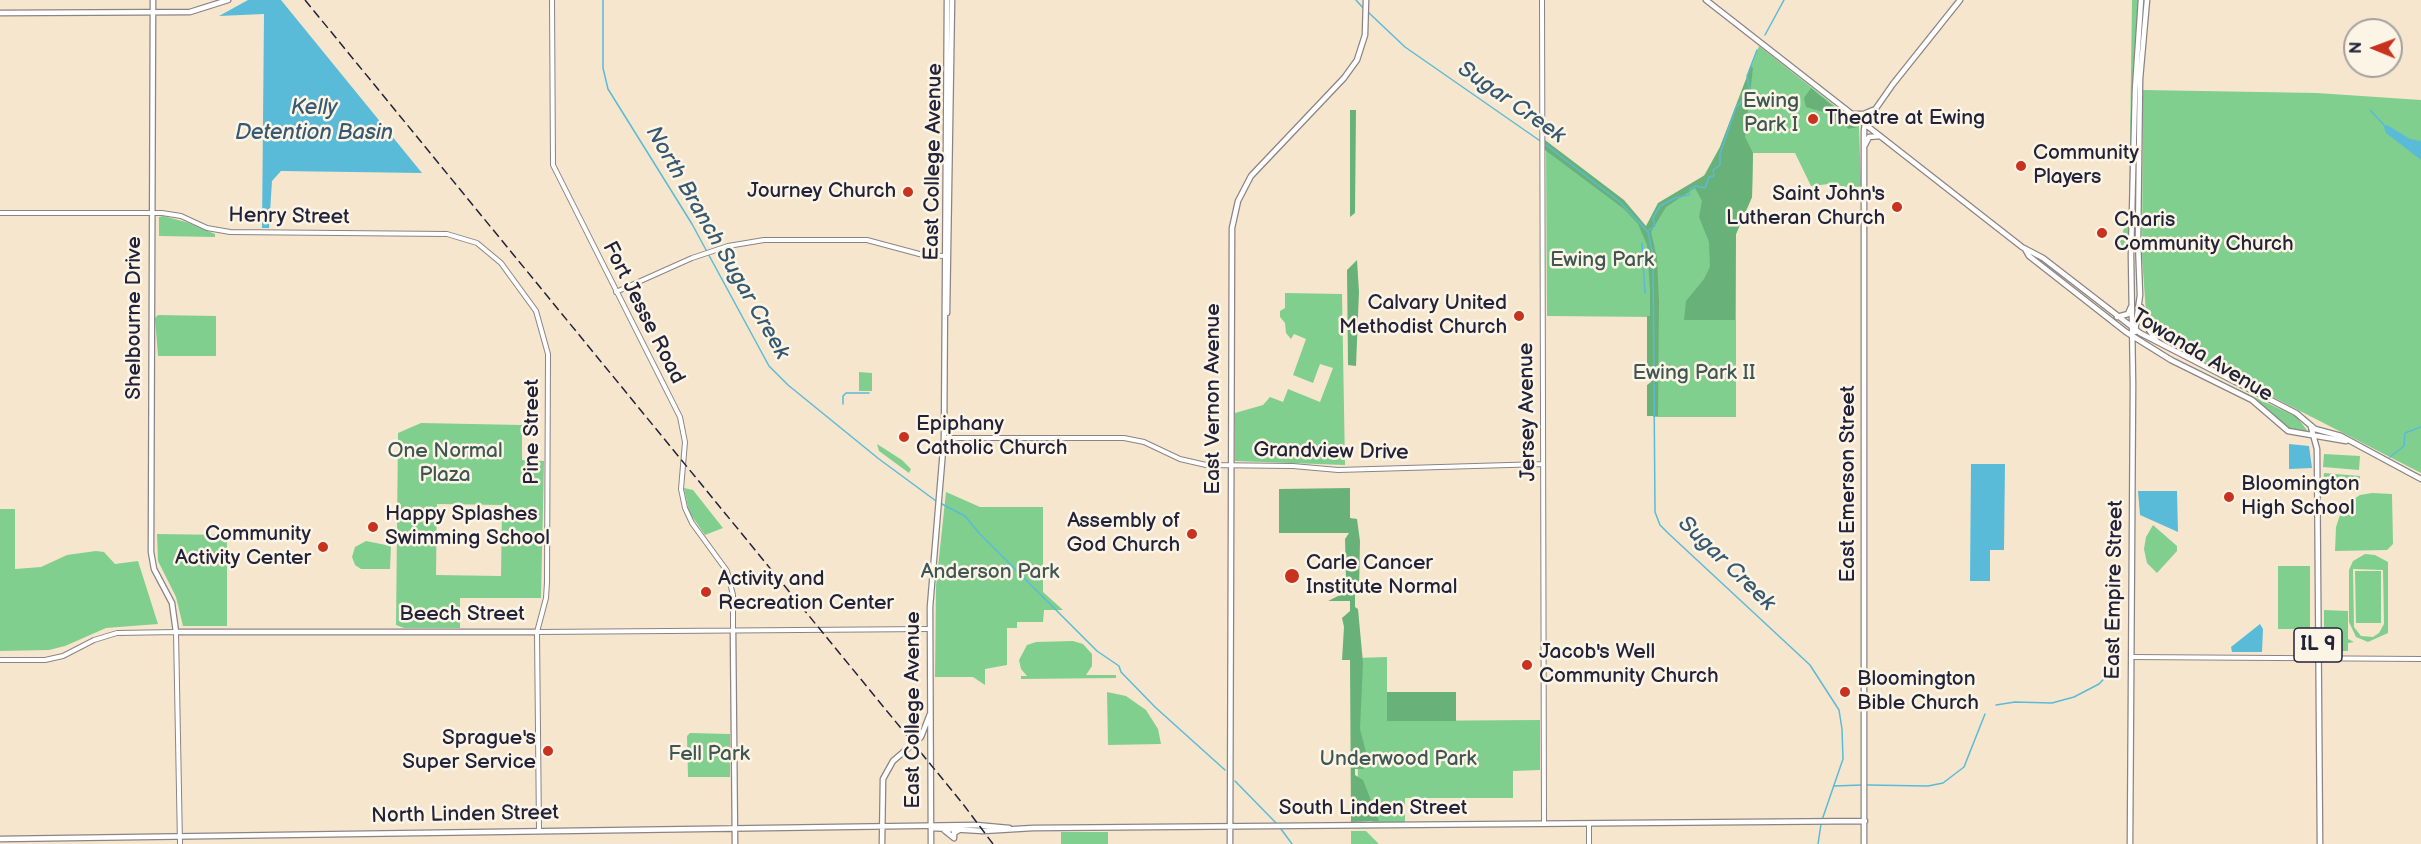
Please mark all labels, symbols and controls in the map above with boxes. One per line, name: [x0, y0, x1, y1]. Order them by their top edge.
north arrow: [2343, 18, 2403, 78]
text: N: [2347, 42, 2366, 54]
water label: Sugar Creek: [1452, 56, 1570, 150]
street label: East College Avenue: [920, 63, 948, 261]
park label: Ewing Park I: [1743, 89, 1799, 139]
water label: Kelly Detention Basin: [235, 95, 393, 146]
place label: Theatre at Ewing: [1825, 106, 1985, 132]
marker: Theatre at Ewing: [1806, 112, 1820, 126]
water label: North Branch Sugar Creek: [639, 122, 795, 364]
place label: Community Players: [2033, 141, 2139, 191]
marker: Community Players: [2014, 159, 2028, 173]
place label: Journey Church: [747, 179, 896, 205]
place label: Saint John's Lutheran Church: [1726, 182, 1885, 232]
marker: Journey Church: [901, 185, 915, 199]
marker: Saint John's Lutheran Church: [1890, 200, 1904, 214]
street label: Henry Street: [228, 203, 350, 231]
place label: Charis Community Church: [2114, 208, 2294, 258]
marker: Charis Community Church: [2095, 226, 2109, 240]
street label: Shelbourne Drive: [122, 236, 148, 400]
street label: Fort Jesse Road: [596, 238, 690, 388]
park label: Ewing Park: [1550, 248, 1654, 274]
place label: Calvary United Methodist Church: [1339, 291, 1507, 341]
street label: East Vernon Avenue: [1201, 303, 1227, 495]
street label: Towanda Avenue: [2127, 304, 2277, 408]
marker: Calvary United Methodist Church: [1512, 309, 1526, 323]
street label: Jersey Avenue: [1514, 342, 1542, 482]
park label: Ewing Park II: [1633, 361, 1755, 387]
street label: Pine Street: [520, 379, 546, 485]
street label: East Emerson Street: [1836, 386, 1862, 582]
place label: Epiphany Catholic Church: [916, 412, 1067, 462]
marker: Epiphany Catholic Church: [897, 430, 911, 444]
street label: Grandview Drive: [1253, 438, 1409, 466]
park label: One Normal Plaza: [387, 439, 503, 489]
place label: Bloomington High School: [2241, 472, 2360, 522]
marker: Bloomington High School: [2222, 490, 2236, 504]
street label: East Empire Street: [2101, 500, 2129, 680]
place label: Happy Splashes Swimming School: [385, 502, 550, 552]
place label: Assembly of God Church: [1067, 509, 1180, 559]
water label: Sugar Creek: [1672, 511, 1780, 617]
marker: Happy Splashes Swimming School: [366, 520, 380, 534]
place label: Community Activity Center: [175, 522, 311, 572]
marker: Assembly of God Church: [1185, 527, 1199, 541]
marker: Community Activity Center: [316, 540, 330, 554]
place label: Carle Cancer Institute Normal: [1306, 551, 1457, 601]
park label: Anderson Park: [921, 560, 1059, 586]
place label: Activity and Recreation Center: [718, 567, 894, 617]
marker: Carle Cancer Institute Normal: [1283, 567, 1301, 585]
marker: Activity and Recreation Center: [699, 585, 713, 599]
street label: Beech Street: [399, 602, 525, 628]
street label: East College Avenue: [901, 611, 927, 809]
road number: IL 9: [2294, 628, 2342, 662]
place label: Jacob's Well Community Church: [1539, 640, 1719, 690]
marker: Jacob's Well Community Church: [1520, 658, 1534, 672]
place label: Bloomington Bible Church: [1857, 667, 1979, 717]
marker: Bloomington Bible Church: [1838, 685, 1852, 699]
place label: Sprague's Super Service: [402, 726, 536, 776]
park label: Fell Park: [668, 742, 750, 768]
marker: Sprague's Super Service: [541, 744, 555, 758]
park label: Underwood Park: [1320, 747, 1476, 773]
street label: South Linden Street: [1279, 796, 1467, 822]
street label: North Linden Street: [371, 801, 559, 829]

